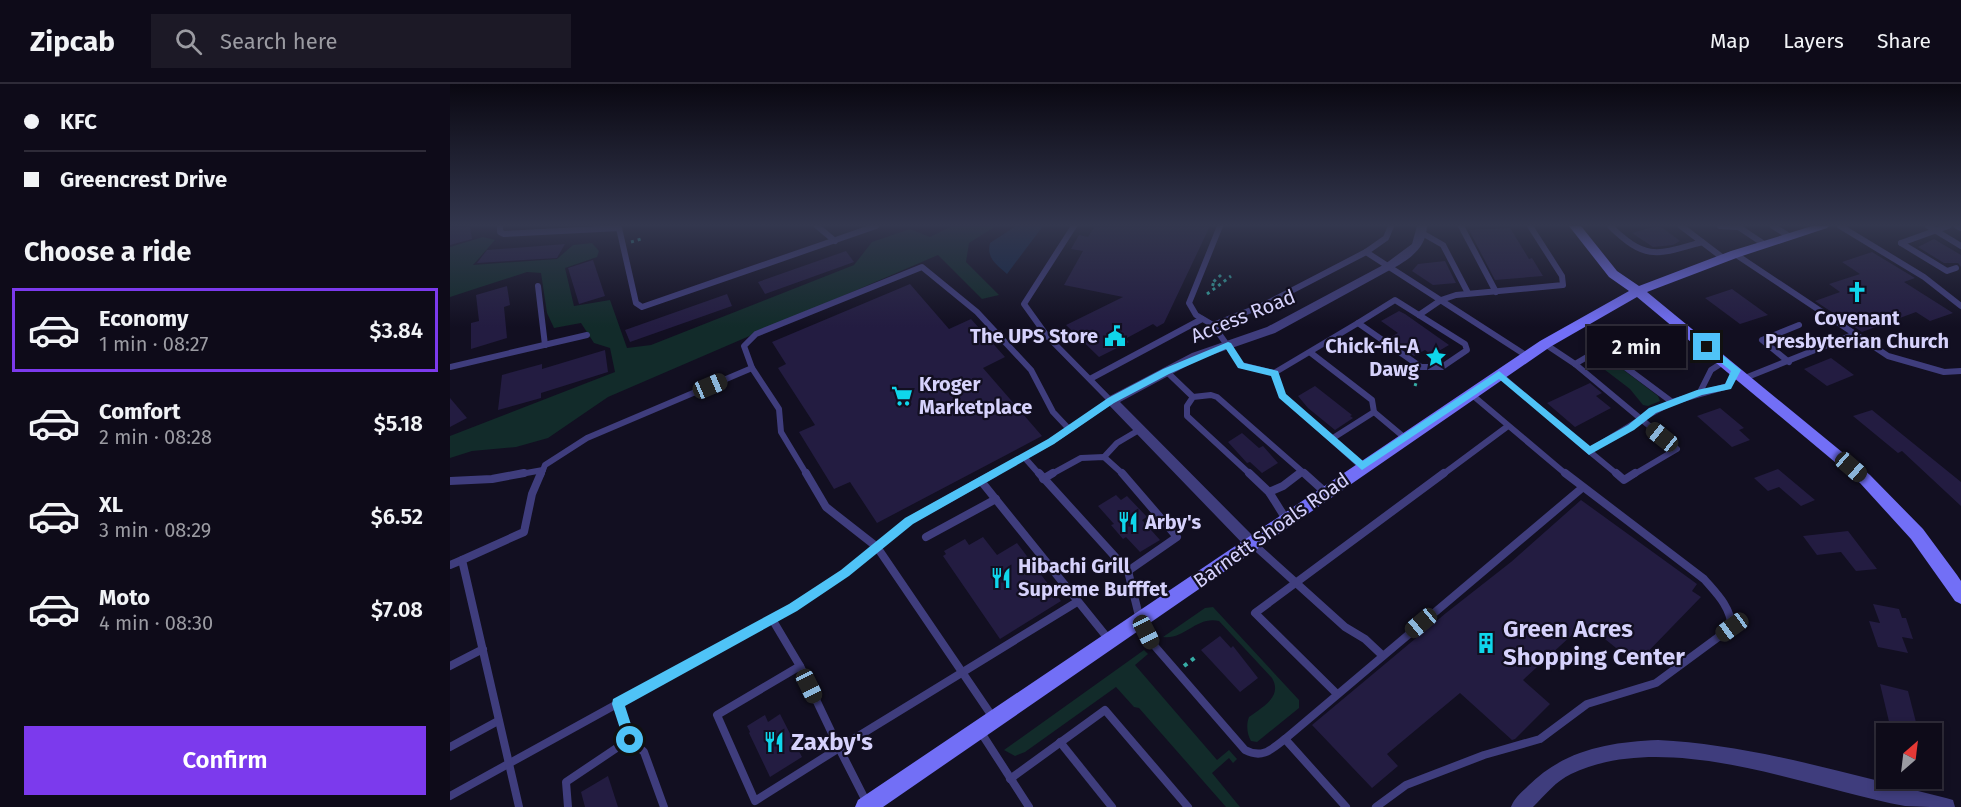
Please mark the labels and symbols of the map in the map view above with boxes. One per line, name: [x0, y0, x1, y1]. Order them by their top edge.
church icon: Covenant Presbyterian Church: [1845, 280, 1869, 304]
street label: Access Road: [1187, 284, 1299, 348]
place label: Covenant Presbyterian Church: [1765, 306, 1949, 353]
place label: The UPS Store: [970, 324, 1098, 348]
public building icon: The UPS Store: [1103, 324, 1127, 348]
callout: 2 min: [1587, 326, 1686, 368]
route end: [1693, 333, 1720, 360]
place label: Chick-fil-A Dawg: [1325, 334, 1420, 381]
place icon: Chick-fil-A Dawg: [1424, 345, 1448, 369]
car: [690, 371, 730, 401]
place label: Kroger Marketplace: [919, 372, 1032, 419]
supermarket icon: Kroger Marketplace: [890, 384, 914, 408]
car: [1642, 419, 1682, 455]
car: [1832, 448, 1870, 486]
street label: Barnett Shoals Road: [1189, 467, 1353, 593]
restaurant icon: Arby's: [1116, 510, 1140, 534]
place label: Arby's: [1144, 510, 1202, 534]
place label: Hibachi Grill Supreme Bufffet: [1018, 554, 1168, 601]
restaurant icon: Hibachi Grill Supreme Bufffet: [989, 566, 1013, 590]
car: [1401, 605, 1441, 641]
car: [1712, 609, 1752, 645]
car: [1130, 612, 1162, 652]
place label: Green Acres Shopping Center: [1503, 615, 1685, 671]
building icon: Green Acres Shopping Center: [1474, 631, 1498, 655]
car: [793, 666, 825, 706]
north arrow: [1876, 723, 1942, 789]
route start: [616, 726, 643, 753]
place label: Zaxby's: [791, 728, 873, 756]
restaurant icon: Zaxby's: [762, 730, 786, 754]

